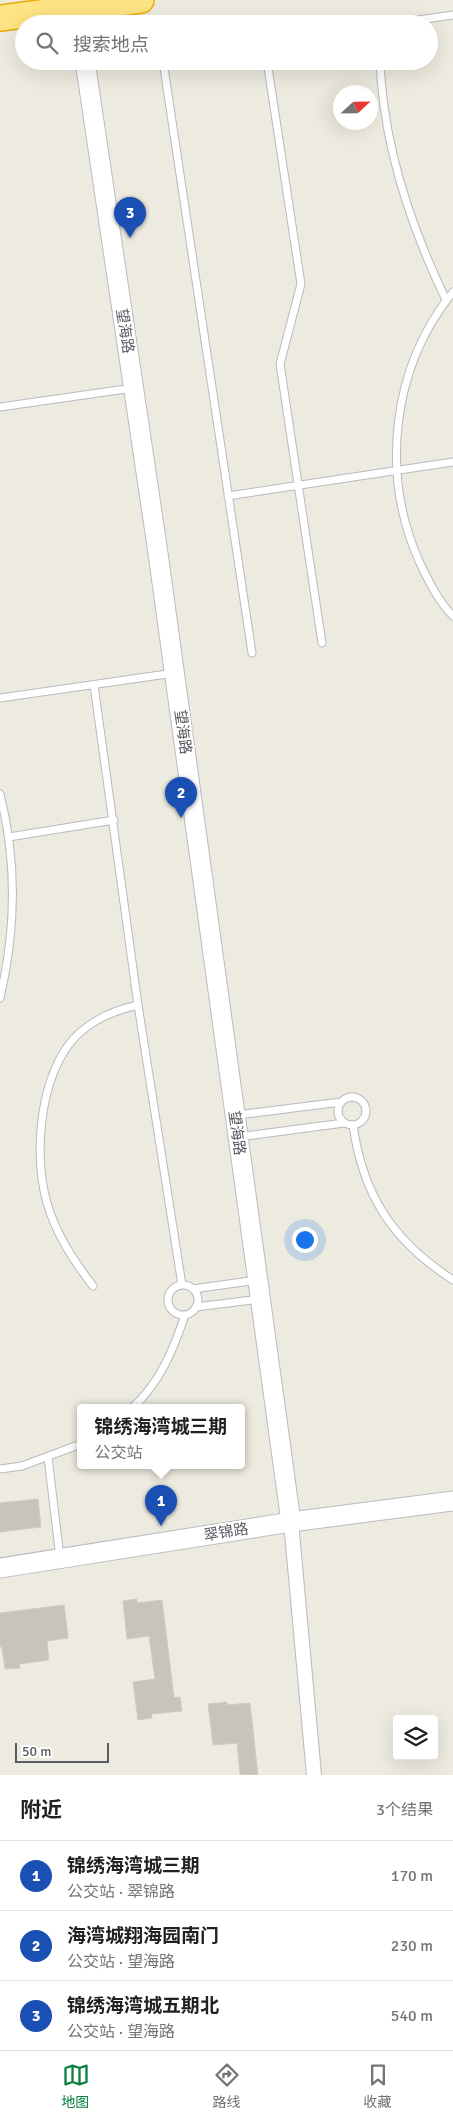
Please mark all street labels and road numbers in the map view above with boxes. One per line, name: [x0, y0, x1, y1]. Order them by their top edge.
street label: 望海路: [113, 307, 137, 355]
street label: 望海路: [171, 708, 195, 756]
street label: 望海路: [225, 1109, 249, 1157]
street label: 翠锦路: [202, 1520, 250, 1544]

